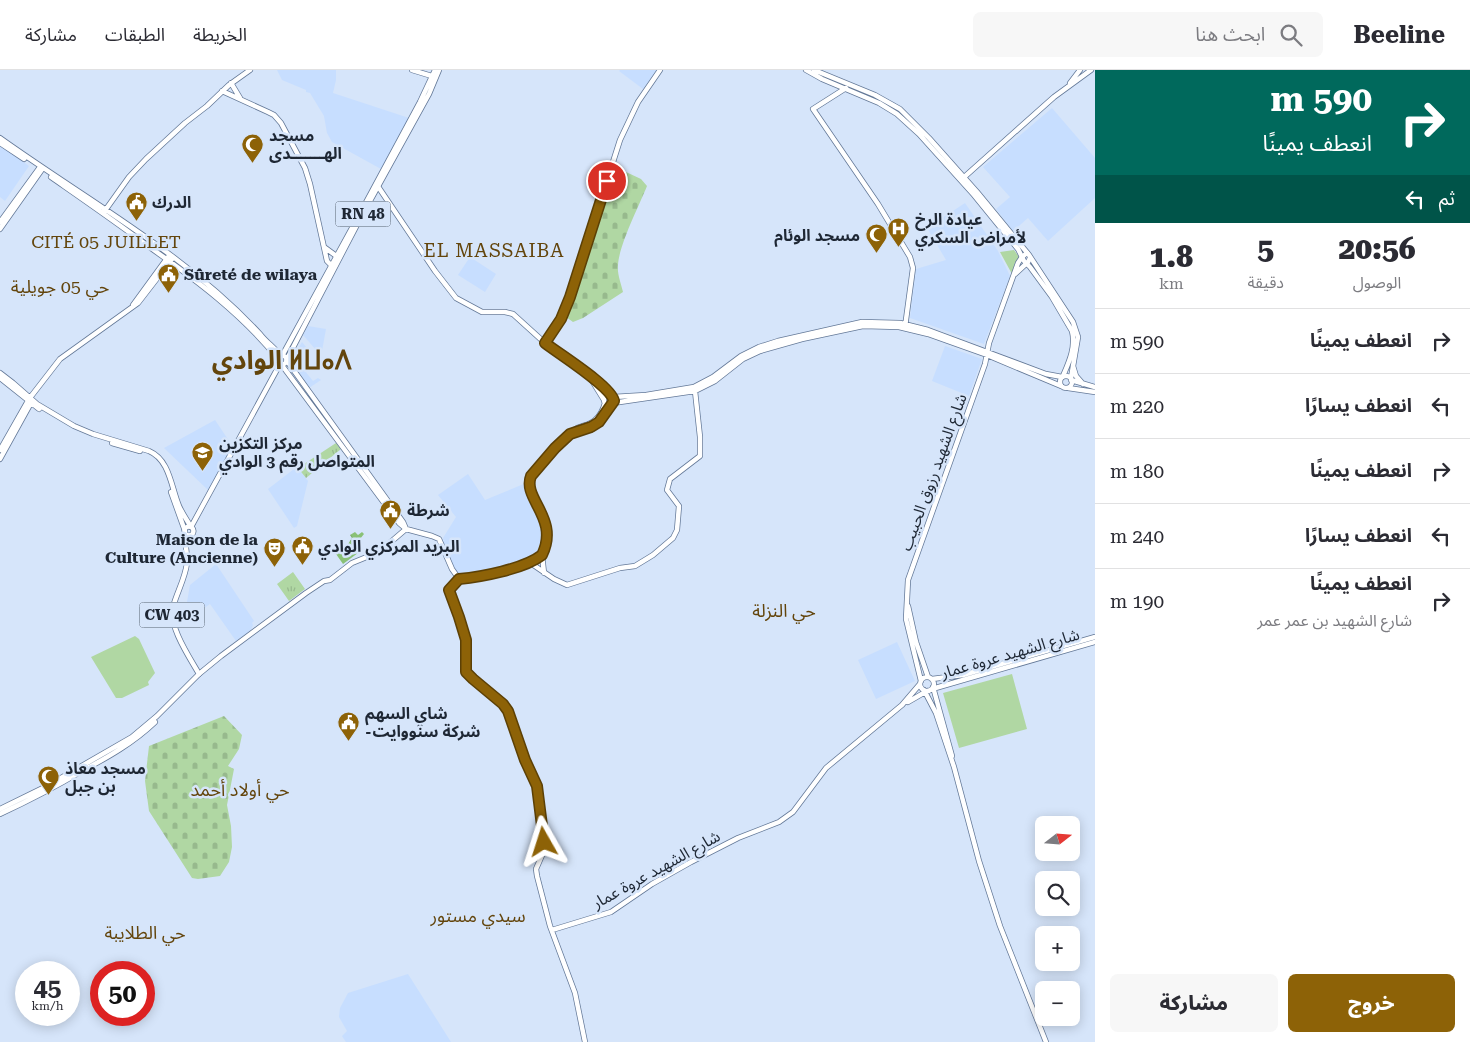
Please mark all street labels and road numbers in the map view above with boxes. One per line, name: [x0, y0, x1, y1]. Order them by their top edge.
road number: RN 48: [336, 202, 390, 226]
street label: شارع الشهيد رزوق الحبيب: [896, 391, 974, 554]
road number: CW 403: [140, 602, 204, 628]
street label: شارع الشهيد عروة عمار: [938, 625, 1082, 686]
street label: شارع الشهيد عروة عمار: [588, 826, 725, 916]

